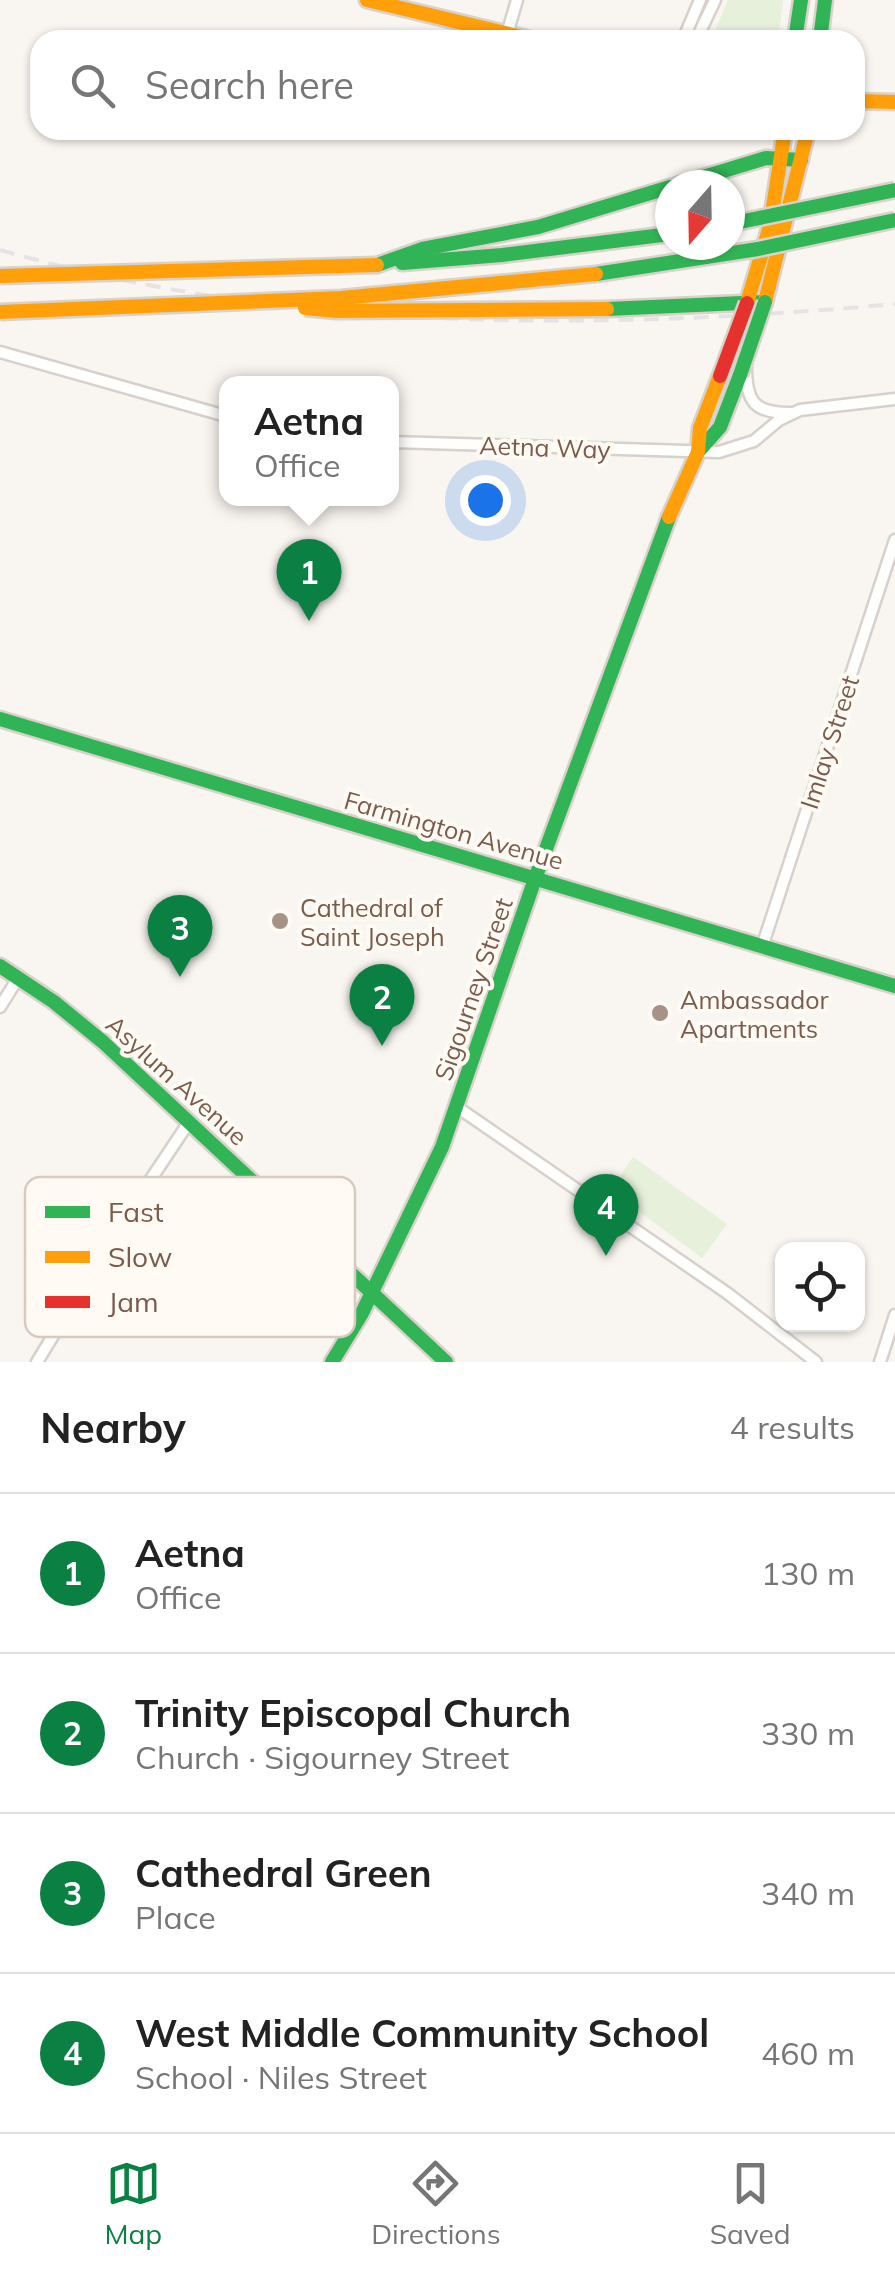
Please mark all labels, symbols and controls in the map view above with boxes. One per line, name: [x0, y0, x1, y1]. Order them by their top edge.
search box: [30, 30, 865, 140]
icon: search: [65, 58, 120, 113]
text: Search here: [145, 61, 354, 109]
north arrow: [655, 170, 745, 260]
popup: [219, 376, 399, 506]
text: Aetna: [254, 397, 364, 445]
street label: Aetna Way: [479, 429, 611, 465]
text: Office: [254, 445, 340, 485]
your location: [460, 475, 511, 526]
pin: 1: [276, 538, 342, 621]
street label: Imlay Street: [793, 671, 865, 813]
street label: Farmington Avenue: [341, 784, 567, 876]
place label: Cathedral of Saint Joseph: [300, 892, 445, 952]
street label: Sigourney Street: [427, 893, 519, 1085]
pin: 3: [148, 894, 212, 977]
marker: Cathedral of Saint Joseph: [269, 910, 291, 932]
pin: 2: [350, 964, 414, 1046]
place label: Ambassador Apartments: [680, 984, 828, 1044]
marker: Ambassador Apartments: [649, 1002, 671, 1024]
street label: Asylum Avenue: [100, 1008, 254, 1152]
pin: 4: [574, 1174, 638, 1256]
legend: [25, 1177, 355, 1337]
text: Fast: [108, 1194, 164, 1229]
text: Slow: [108, 1239, 172, 1274]
map controls: [775, 1242, 865, 1332]
button: locate: [775, 1242, 865, 1332]
text: Jam: [108, 1284, 159, 1319]
text: Nearby: [40, 1401, 186, 1454]
text: 4 results: [730, 1407, 855, 1447]
text: Aetna: [135, 1529, 245, 1577]
text: 1: [63, 1553, 82, 1593]
text: 130 m: [761, 1553, 855, 1593]
text: Office: [135, 1577, 221, 1617]
text: Trinity Episcopal Church: [135, 1689, 571, 1737]
text: 2: [63, 1713, 82, 1753]
text: 330 m: [761, 1713, 855, 1753]
text: Church · Sigourney Street: [135, 1737, 509, 1777]
text: Cathedral Green: [135, 1849, 432, 1897]
text: 3: [63, 1873, 82, 1913]
text: 340 m: [761, 1873, 855, 1913]
text: Place: [135, 1897, 216, 1937]
text: West Middle Community School: [135, 2009, 709, 2057]
text: 4: [63, 2033, 82, 2073]
text: 460 m: [761, 2033, 855, 2073]
text: School · Niles Street: [135, 2057, 427, 2097]
tab: Map: [105, 2156, 162, 2251]
tab: Directions: [371, 2156, 501, 2251]
tab: Saved: [710, 2156, 790, 2251]

